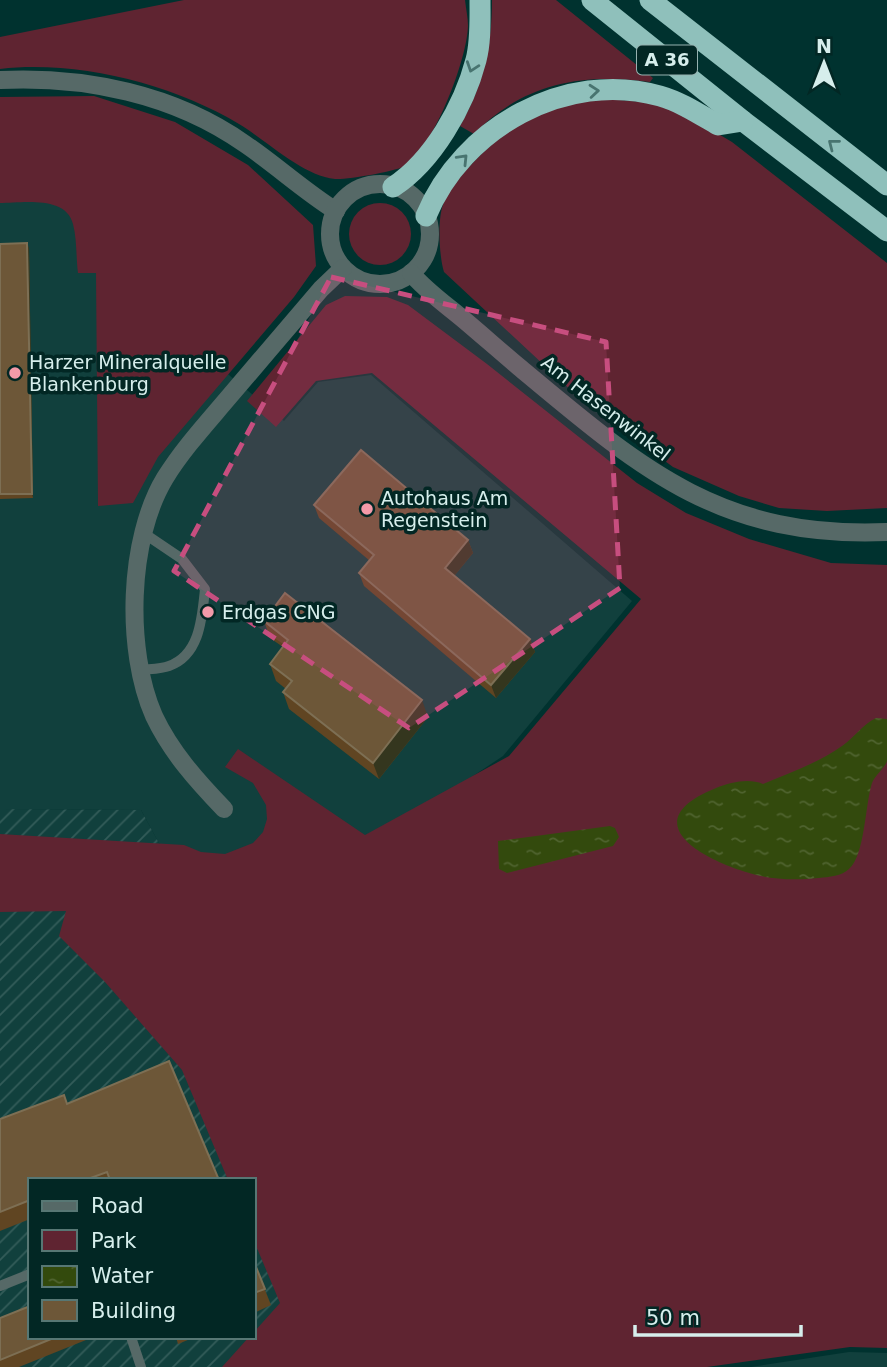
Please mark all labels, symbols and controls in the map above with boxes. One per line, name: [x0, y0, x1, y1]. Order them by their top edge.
north arrow: [789, 28, 859, 98]
text: N: [816, 35, 832, 57]
road number: A 36: [637, 46, 697, 74]
one-way arrow: [466, 61, 480, 73]
one-way arrow: [589, 84, 600, 99]
one-way arrow: [828, 140, 840, 153]
one-way arrow: [454, 155, 467, 168]
place label: Harzer Mineralquelle Blankenburg: [29, 351, 226, 395]
street label: Am Hasenwinkel: [537, 351, 675, 465]
marker: Harzer Mineralquelle Blankenburg: [7, 365, 23, 381]
place label: Autohaus Am Regenstein: [381, 487, 508, 531]
marker: Autohaus Am Regenstein: [359, 501, 375, 517]
place label: Erdgas CNG: [222, 601, 335, 623]
marker: Erdgas CNG: [200, 604, 216, 620]
legend: [28, 1178, 256, 1339]
text: Road: [91, 1194, 144, 1218]
text: Park: [91, 1229, 137, 1253]
text: Water: [91, 1264, 153, 1288]
scale bar: [635, 1294, 801, 1338]
text: Building: [91, 1299, 176, 1323]
text: 50 m: [646, 1306, 700, 1330]

